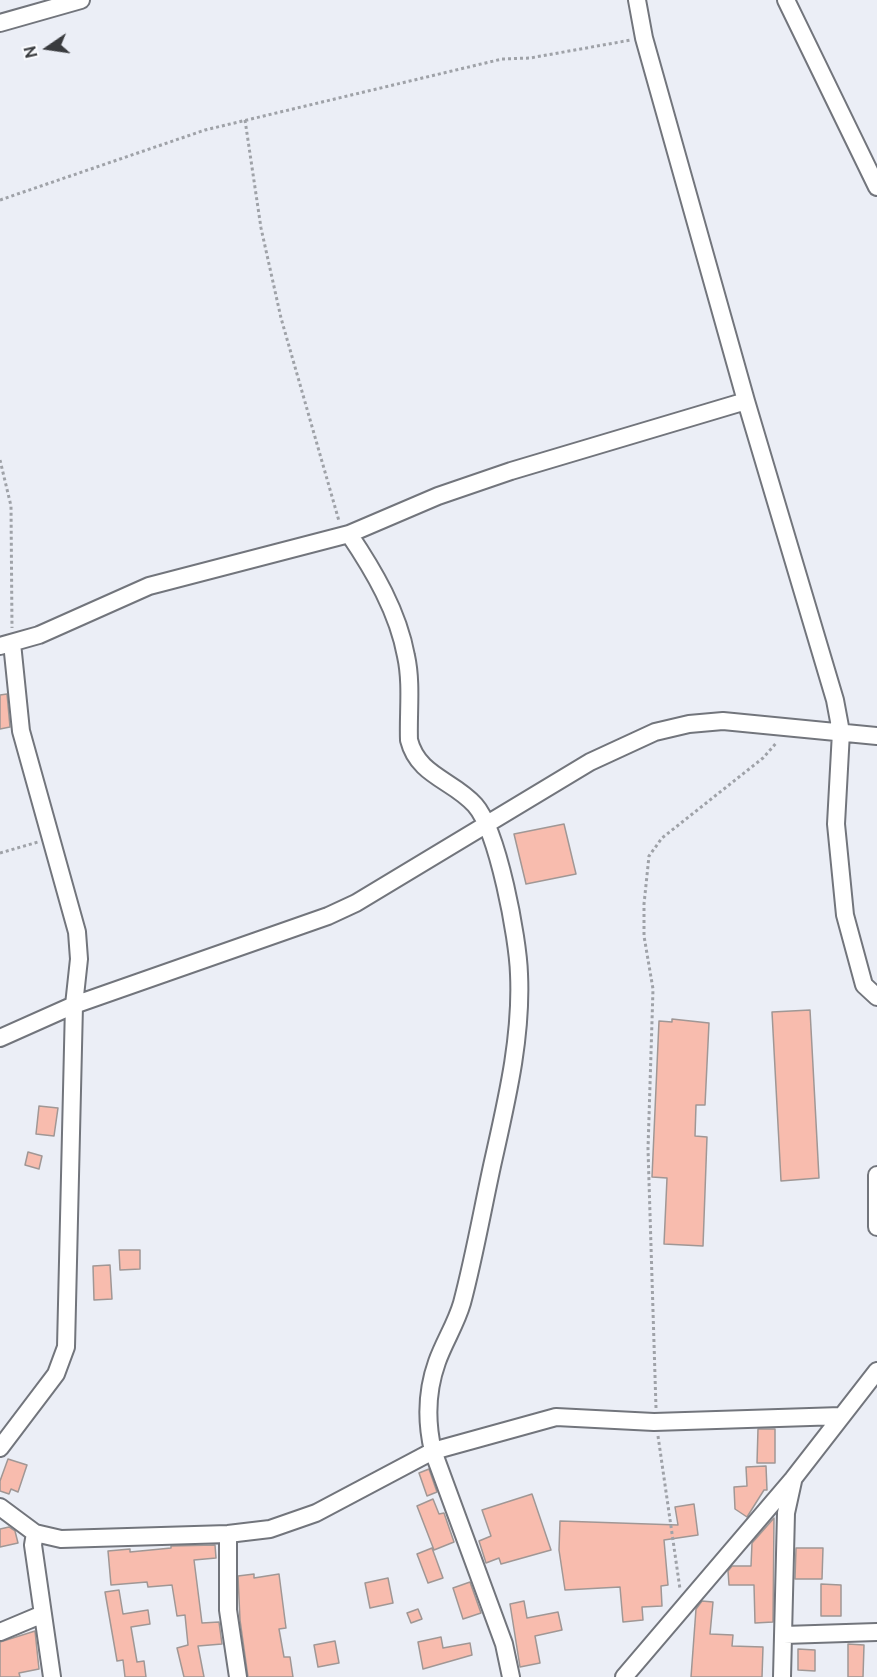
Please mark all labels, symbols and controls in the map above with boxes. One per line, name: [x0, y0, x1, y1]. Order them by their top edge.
north arrow: [18, 18, 78, 78]
text: N: [20, 44, 41, 60]

